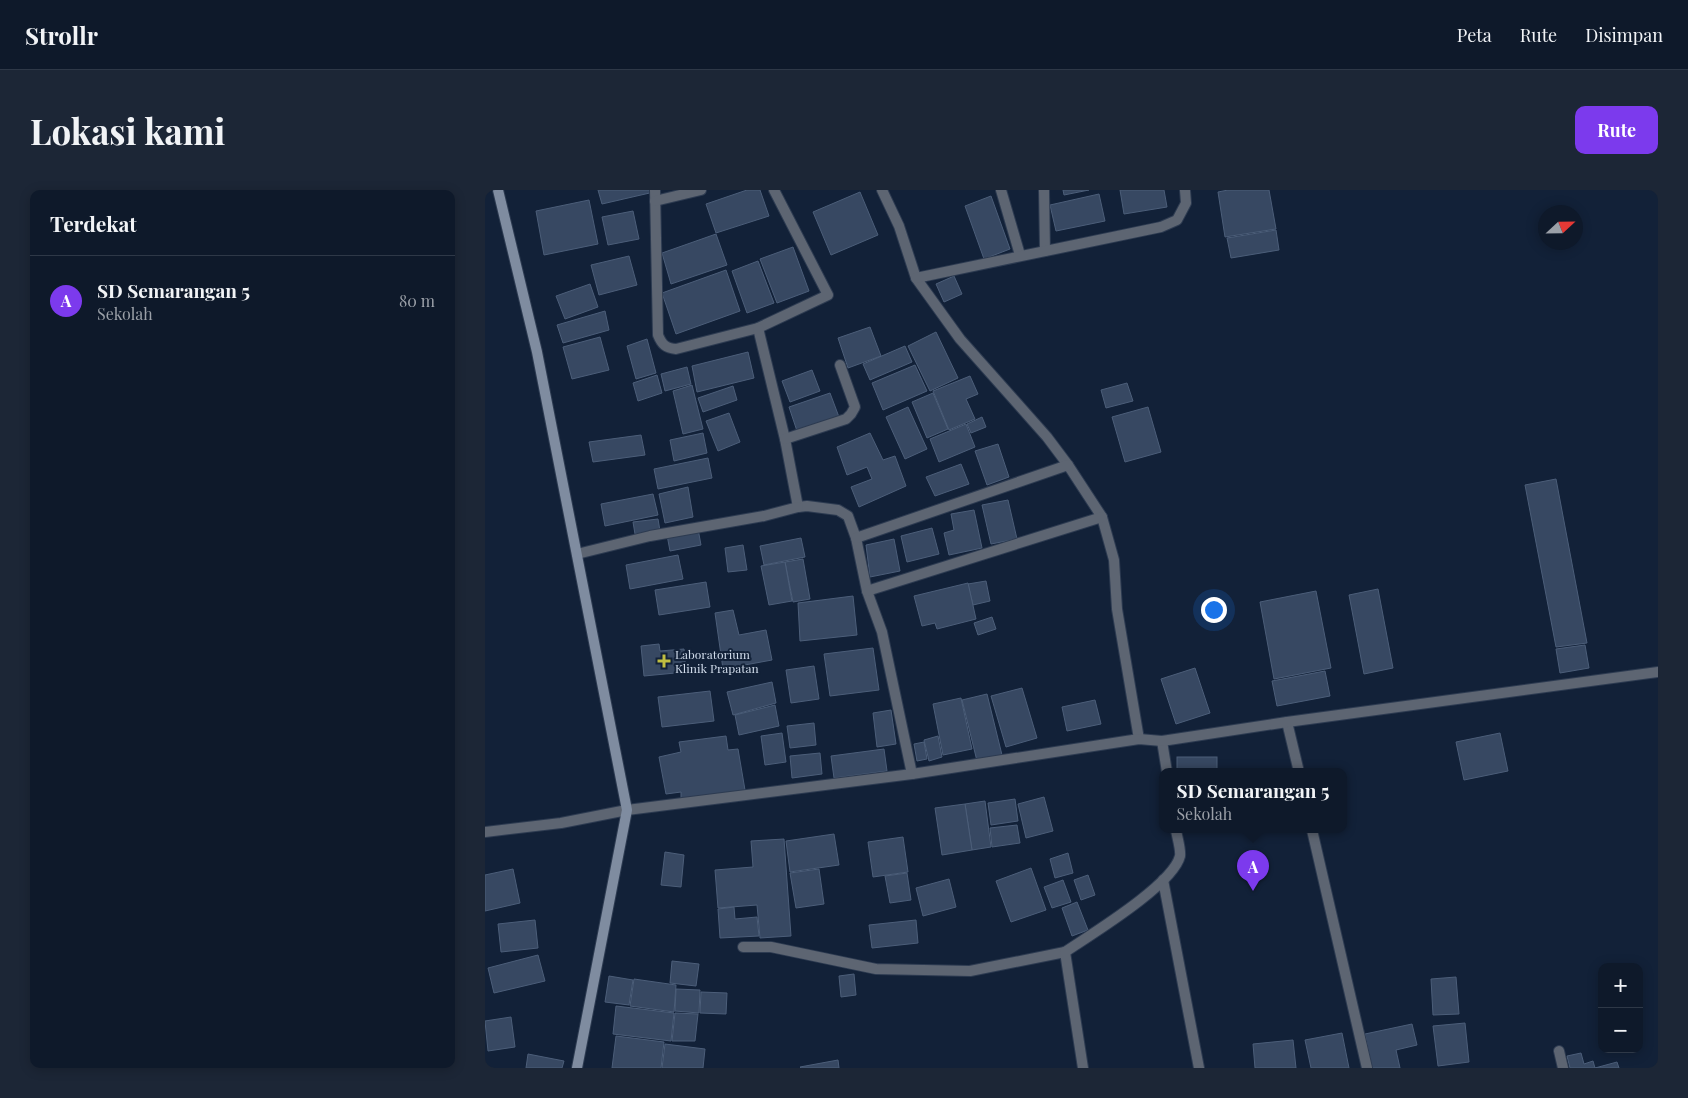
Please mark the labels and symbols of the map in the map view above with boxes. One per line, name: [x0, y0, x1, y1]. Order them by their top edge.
north arrow: [1538, 205, 1583, 250]
your location: [1201, 597, 1227, 623]
place label: Laboratorium Klinik Prapatan: [675, 646, 759, 676]
marker: Laboratorium Klinik Prapatan: [657, 654, 671, 668]
pin: A: [1237, 850, 1269, 891]

